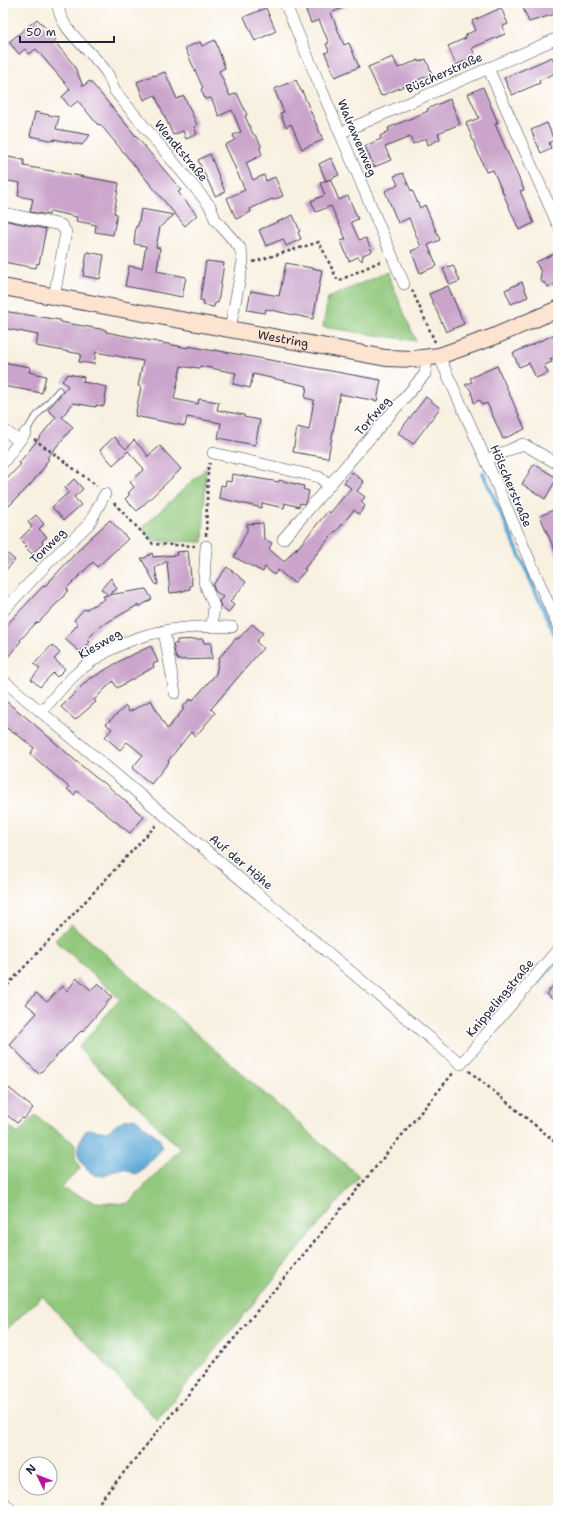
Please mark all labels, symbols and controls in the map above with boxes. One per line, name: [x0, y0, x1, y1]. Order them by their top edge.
scale bar: [20, 18, 114, 44]
text: 50 m: [26, 24, 56, 40]
street label: Büscherstraße: [403, 49, 485, 97]
street label: Walrawenweg: [334, 97, 380, 179]
street label: Wendtstraße: [151, 117, 212, 185]
street label: Westring: [256, 326, 310, 352]
street label: Torfweg: [351, 393, 395, 439]
street label: Hölscherstraße: [486, 442, 536, 530]
street label: Tonweg: [27, 525, 69, 567]
street label: Kiesweg: [75, 625, 125, 663]
street label: Auf der Höhe: [206, 831, 276, 893]
street label: Knippelingstraße: [463, 955, 538, 1040]
north arrow: [18, 1456, 58, 1496]
text: N: [23, 1461, 40, 1478]

